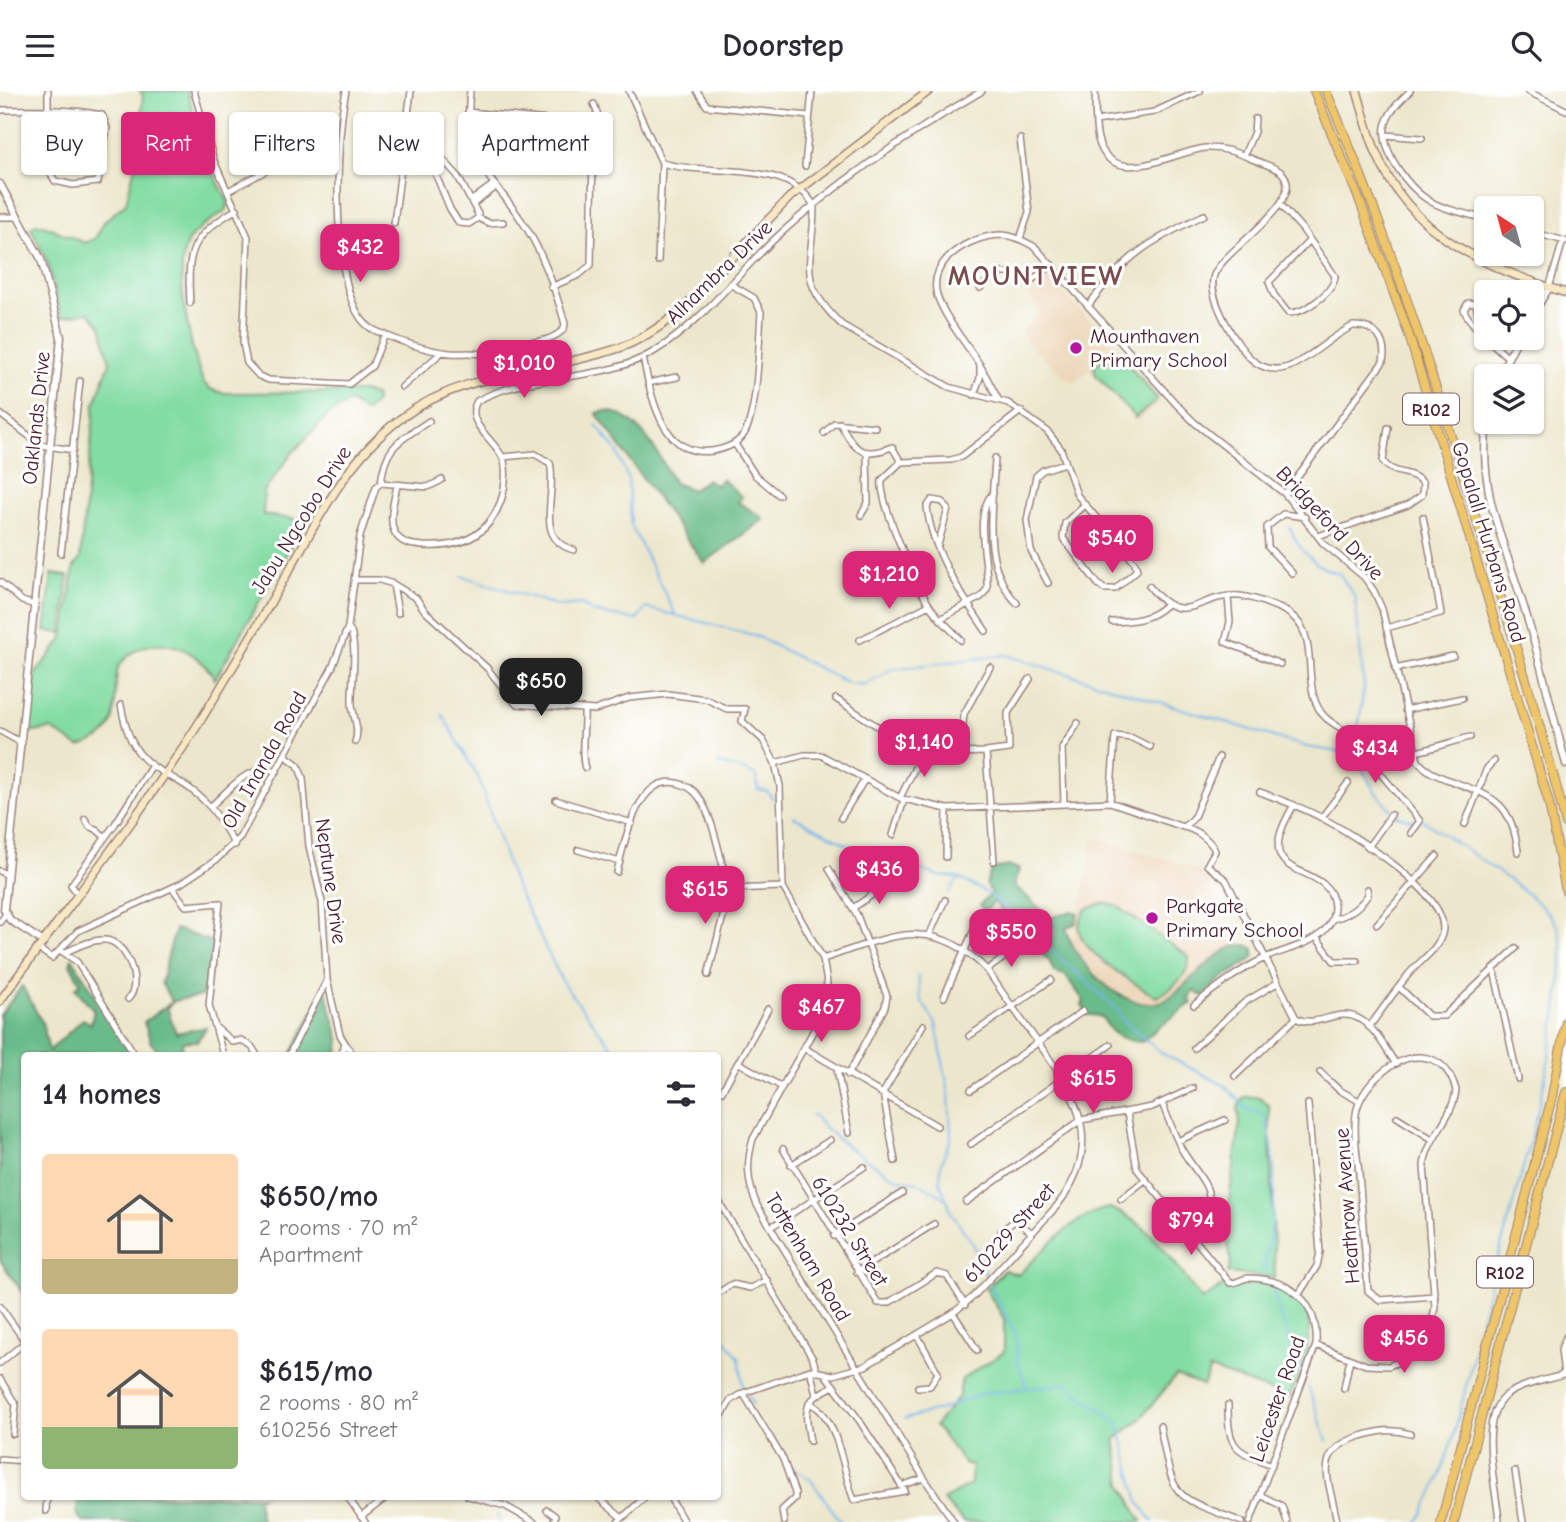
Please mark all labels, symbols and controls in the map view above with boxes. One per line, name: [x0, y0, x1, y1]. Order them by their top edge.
icon: menu: [21, 27, 59, 65]
text: Doorstep: [722, 27, 844, 64]
icon: search: [1507, 27, 1545, 65]
chip: Buy: [21, 112, 107, 175]
chip: Rent: [121, 112, 215, 175]
chip: Filters: [229, 112, 339, 175]
chip: New: [353, 112, 444, 175]
chip: Apartment: [458, 112, 613, 175]
north arrow: [1474, 196, 1544, 266]
map controls: [1474, 196, 1544, 434]
street label: Alhambra Drive: [661, 215, 777, 329]
pin: $432: [319, 225, 401, 284]
text: $432: [336, 233, 384, 260]
district label: MOUNTVIEW: [948, 260, 1124, 292]
button: locate: [1474, 280, 1544, 350]
place label: Mounthaven Primary School: [1090, 324, 1228, 372]
marker: Mounthaven Primary School: [1068, 340, 1084, 356]
pin: $1,010: [467, 341, 581, 400]
text: $1,010: [493, 349, 555, 376]
street label: Oaklands Drive: [17, 350, 55, 486]
button: layers: [1474, 364, 1544, 434]
road number: R102: [1403, 393, 1459, 425]
street label: Gopalall Hurbans Road: [1447, 439, 1531, 645]
street label: Jabu Ngcobo Drive: [246, 441, 356, 599]
street label: Bridgeford Drive: [1271, 461, 1389, 585]
pin: $540: [1071, 515, 1153, 575]
text: $540: [1087, 524, 1137, 551]
pin: $1,210: [832, 552, 946, 611]
text: $1,210: [859, 560, 919, 587]
pin: $650: [500, 659, 582, 718]
text: $650: [515, 667, 567, 694]
street label: Old Inanda Road: [216, 687, 312, 833]
pin: $1,140: [867, 719, 981, 779]
pin: $434: [1334, 725, 1416, 785]
text: $1,140: [894, 728, 954, 755]
text: $434: [1352, 734, 1398, 761]
street label: Neptune Drive: [310, 817, 352, 945]
pin: $436: [838, 847, 920, 906]
text: $436: [855, 855, 903, 882]
pin: $615: [664, 867, 746, 926]
text: $615: [681, 875, 729, 902]
place label: Parkgate Primary School: [1166, 894, 1304, 942]
pin: $550: [970, 909, 1052, 969]
marker: Parkgate Primary School: [1144, 910, 1160, 926]
text: $550: [985, 918, 1037, 945]
pin: $467: [780, 985, 862, 1044]
text: $467: [797, 993, 845, 1020]
pin: $615: [1052, 1055, 1134, 1115]
text: $615: [1069, 1064, 1117, 1091]
icon: filters: [662, 1075, 700, 1113]
text: 14 homes: [42, 1077, 161, 1112]
street label: Heathrow Avenue: [1330, 1127, 1364, 1285]
street label: 610232 Street: [807, 1172, 894, 1291]
street label: 610229 Street: [958, 1178, 1060, 1288]
text: $650/mo: [259, 1179, 378, 1214]
icon: home: [98, 1182, 182, 1266]
street label: Tottenham Road: [760, 1189, 856, 1325]
pin: $794: [1150, 1197, 1232, 1257]
text: $794: [1168, 1206, 1214, 1233]
text: 2 rooms · 70 m²: [259, 1214, 417, 1241]
text: Apartment: [259, 1241, 362, 1268]
road number: R102: [1477, 1257, 1533, 1287]
pin: $456: [1363, 1315, 1445, 1375]
text: $456: [1380, 1324, 1428, 1351]
street label: Leicester Road: [1244, 1333, 1310, 1465]
text: $615/mo: [259, 1354, 373, 1389]
icon: home: [98, 1357, 182, 1441]
text: 2 rooms · 80 m²: [259, 1389, 418, 1416]
text: 610256 Street: [259, 1416, 397, 1443]

